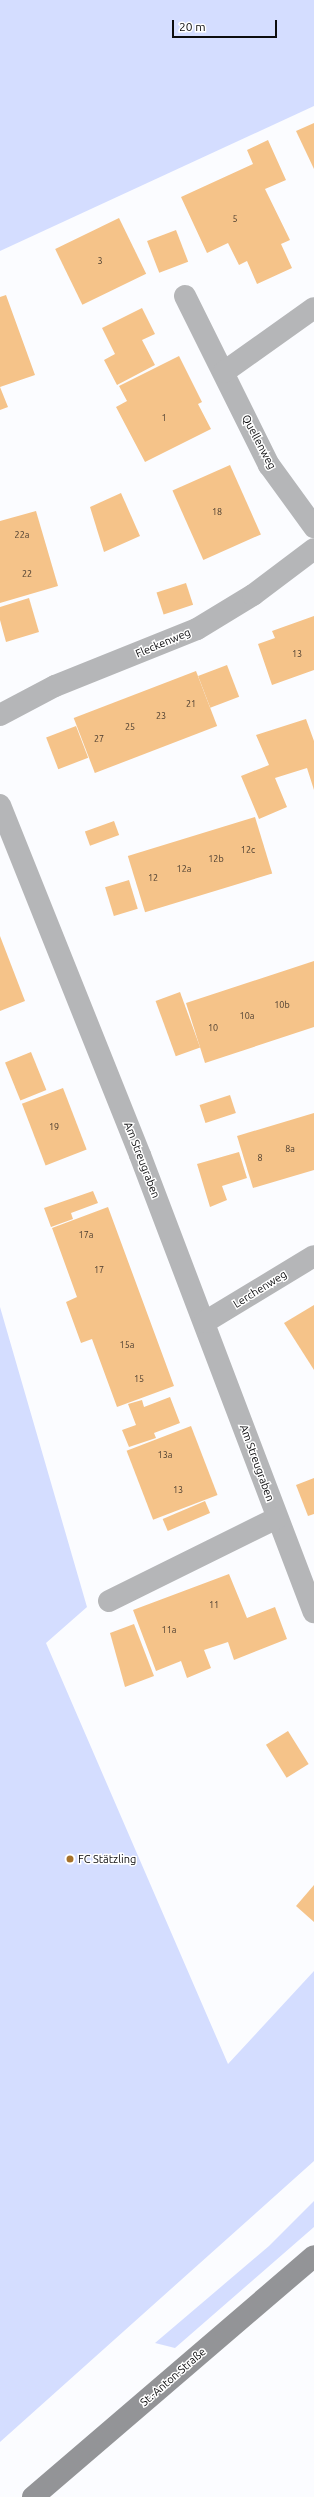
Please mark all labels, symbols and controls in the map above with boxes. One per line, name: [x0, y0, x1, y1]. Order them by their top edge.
scale bar: [174, 12, 279, 38]
text: 20 m: [179, 20, 206, 33]
house number: 5: [232, 214, 238, 224]
house number: 3: [97, 256, 103, 266]
street label: Quellenweg: [239, 412, 279, 472]
house number: 1: [161, 413, 167, 423]
house number: 18: [212, 507, 222, 517]
house number: 22a: [15, 530, 29, 540]
house number: 22: [22, 569, 32, 579]
street label: Fleckenweg: [134, 625, 192, 661]
house number: 13: [292, 649, 302, 659]
house number: 21: [186, 699, 196, 709]
house number: 23: [156, 711, 166, 721]
house number: 25: [125, 722, 135, 732]
house number: 27: [94, 734, 104, 744]
house number: 12c: [241, 845, 255, 855]
house number: 12b: [208, 854, 224, 864]
house number: 12a: [177, 864, 191, 874]
house number: 12: [148, 873, 158, 883]
house number: 10b: [274, 1000, 290, 1010]
house number: 10a: [240, 1011, 254, 1021]
house number: 10: [208, 1023, 218, 1033]
street label: Am Streugraben: [121, 1120, 163, 1200]
house number: 19: [49, 1122, 59, 1132]
house number: 8a: [285, 1144, 295, 1154]
house number: 8: [257, 1153, 263, 1163]
house number: 17a: [79, 1230, 93, 1240]
house number: 17: [94, 1265, 104, 1275]
street label: Lerchenweg: [231, 1267, 289, 1311]
house number: 15a: [120, 1340, 134, 1350]
house number: 15: [134, 1374, 144, 1384]
street label: Am Streugraben: [237, 1423, 277, 1503]
house number: 13a: [158, 1450, 172, 1460]
house number: 13: [173, 1485, 183, 1495]
house number: 11: [209, 1600, 219, 1610]
house number: 11a: [162, 1625, 176, 1635]
place label: FC Stätzling: [78, 1852, 136, 1866]
marker: FC Stätzling: [65, 1854, 75, 1864]
street label: St.-Anton-Straße: [138, 2345, 208, 2409]

